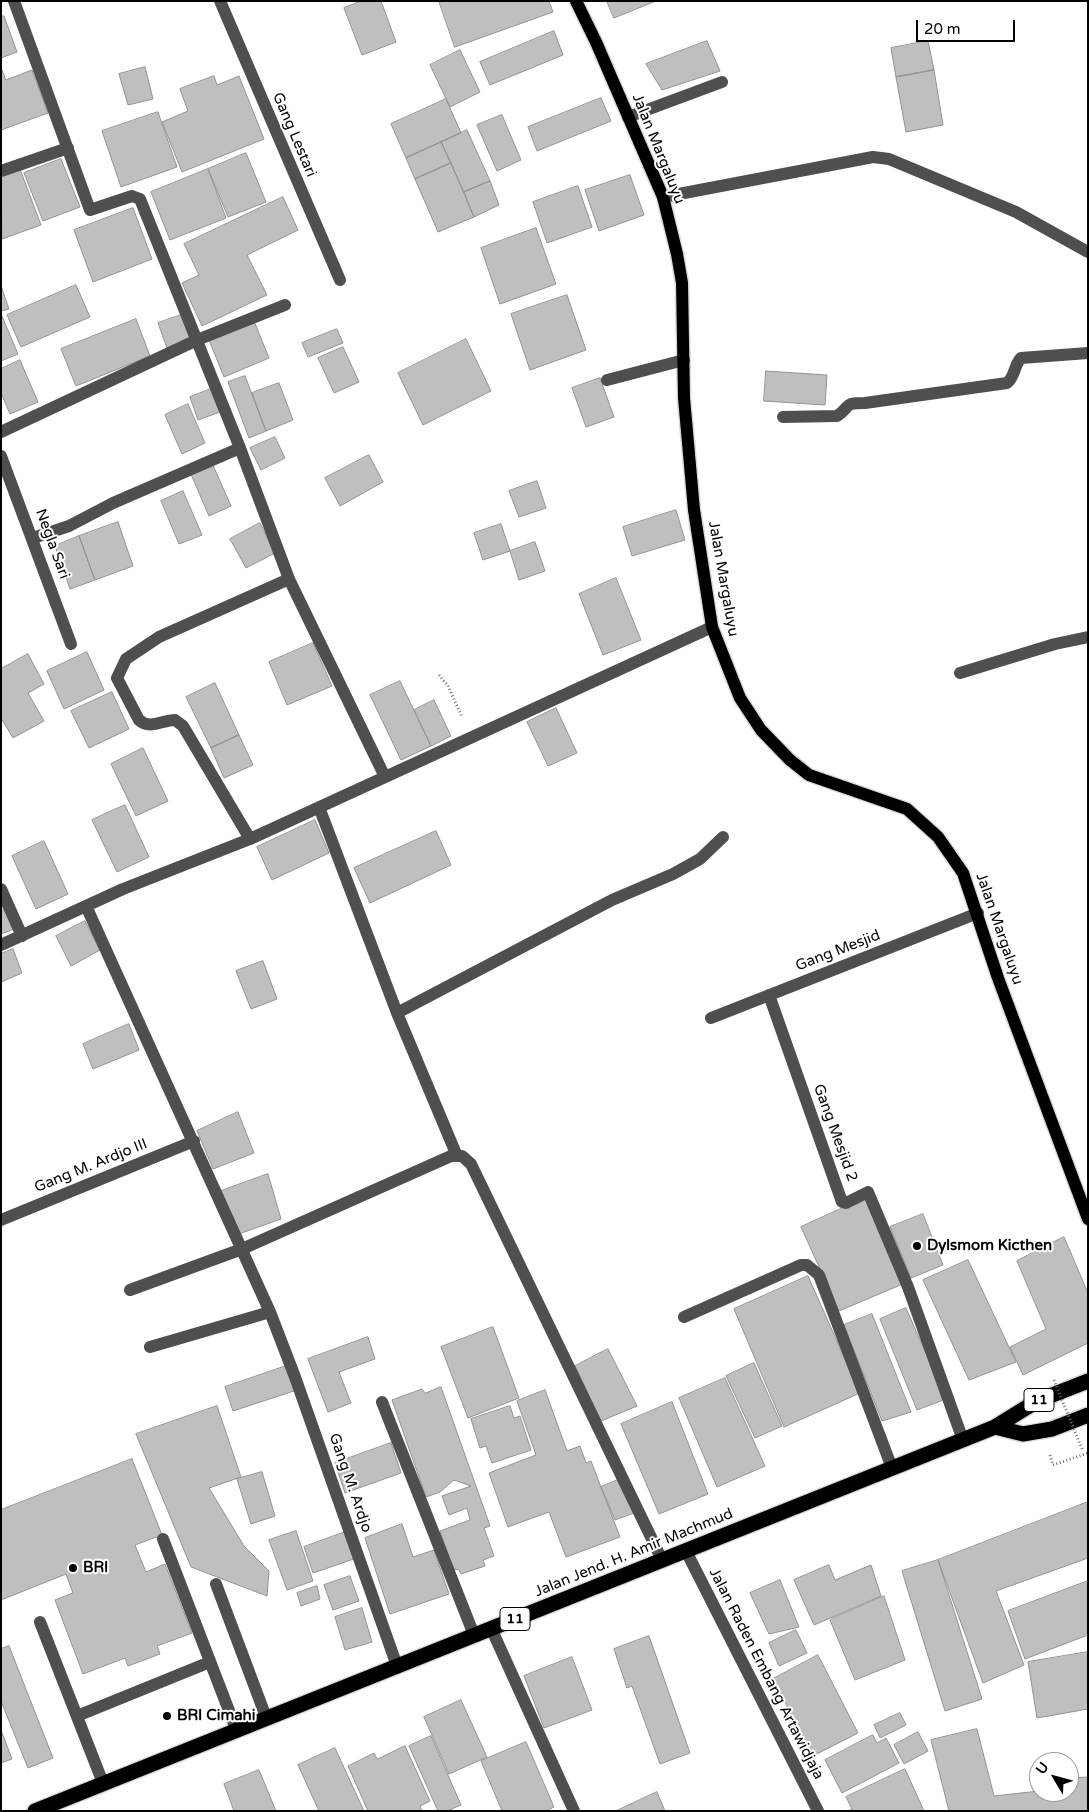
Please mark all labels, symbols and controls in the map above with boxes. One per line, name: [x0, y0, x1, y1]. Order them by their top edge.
scale bar: [919, 10, 1018, 42]
text: 20 m: [924, 20, 961, 38]
street label: Gang Lestari: [268, 90, 320, 180]
street label: Jalan Margaluyu: [628, 91, 688, 207]
street label: Negla Sari: [31, 507, 73, 581]
street label: Jalan Margaluyu: [704, 520, 742, 638]
street label: Jalan Margaluyu: [971, 871, 1027, 987]
street label: Gang Mesjid: [793, 927, 883, 975]
street label: Gang Mesjid 2: [809, 1082, 861, 1184]
street label: Gang M. Ardjo III: [32, 1135, 150, 1197]
place label: Dylsmom Kicthen: [927, 1237, 1052, 1255]
marker: Dylsmom Kicthen: [911, 1240, 923, 1252]
road number: 11: [1024, 1388, 1054, 1412]
street label: Gang M. Ardjo: [325, 1431, 375, 1535]
street label: Jalan Jend. H. Amir Machmud: [532, 1505, 736, 1601]
place label: BRI: [83, 1559, 108, 1577]
marker: BRI: [67, 1562, 79, 1574]
street label: Jalan Raden Embang Artawidjaja: [705, 1565, 827, 1783]
road number: 11: [500, 1608, 530, 1630]
place label: BRI Cimahi: [177, 1707, 255, 1725]
marker: BRI Cimahi: [161, 1710, 173, 1722]
north arrow: [1029, 1752, 1079, 1802]
text: U: [1032, 1759, 1052, 1778]

